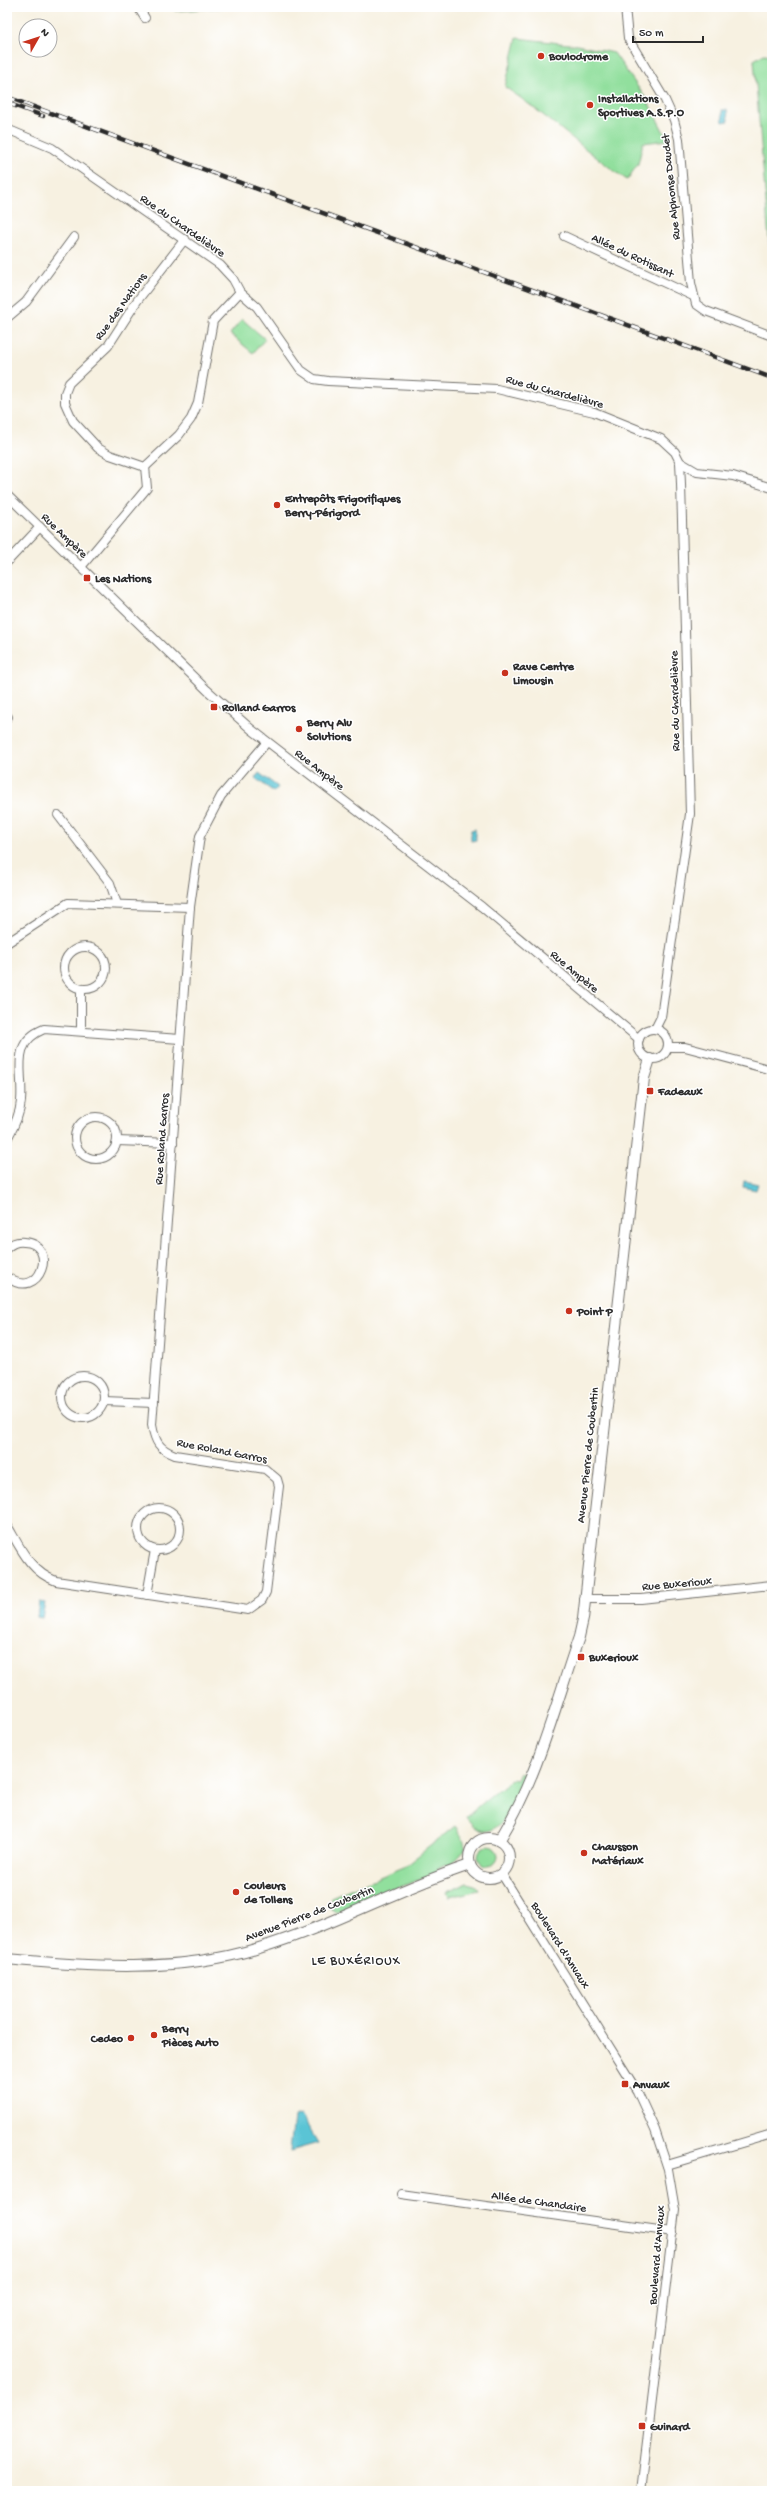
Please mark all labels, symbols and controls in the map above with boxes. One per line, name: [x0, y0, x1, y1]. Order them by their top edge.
north arrow: [18, 18, 58, 58]
scale bar: [633, 18, 703, 44]
text: N: [37, 26, 51, 40]
text: 50 m: [639, 27, 664, 41]
marker: Boulodrome: [536, 51, 546, 61]
place label: Boulodrome: [548, 51, 609, 65]
place label: Installations Sportives A.S.P.O: [598, 93, 685, 121]
marker: Installations Sportives A.S.P.O: [585, 100, 595, 110]
street label: Rue Alphonse Daudet: [659, 132, 685, 241]
street label: Rue du Chardelièvre: [137, 192, 228, 262]
street label: Allée du Rotissant: [589, 232, 677, 282]
street label: Rue des Nations: [93, 270, 151, 344]
street label: Rue du Chardelièvre: [504, 373, 606, 413]
place label: Entrepôts Frigorifiques Berry-Périgord: [284, 493, 401, 521]
marker: Entrepôts Frigorifiques Berry-Périgord: [272, 500, 282, 510]
street label: Rue Ampère: [37, 511, 90, 563]
marker: Les Nations: [82, 573, 92, 583]
place label: Les Nations: [95, 573, 152, 587]
street label: Rue du Chardelièvre: [668, 650, 684, 751]
place label: Rave Centre Limousin: [512, 661, 575, 689]
marker: Rave Centre Limousin: [500, 668, 510, 678]
marker: Rolland Garros: [209, 702, 219, 712]
place label: Rolland Garros: [221, 702, 296, 716]
place label: Berry Alu Solutions: [306, 717, 352, 745]
marker: Berry Alu Solutions: [294, 724, 304, 734]
street label: Rue Ampère: [291, 747, 347, 795]
street label: Rue Ampère: [547, 948, 601, 997]
marker: Fadeaux: [645, 1086, 655, 1096]
place label: Fadeaux: [657, 1086, 703, 1100]
street label: Rue Roland Garros: [153, 1092, 173, 1185]
marker: Point P: [564, 1306, 574, 1316]
place label: Point P: [576, 1306, 613, 1320]
street label: Avenue Pierre de Coubertin: [575, 1386, 603, 1524]
street label: Rue Roland Garros: [175, 1436, 269, 1468]
street label: Rue Buxerioux: [642, 1575, 713, 1595]
marker: Buxerioux: [576, 1652, 586, 1662]
place label: Buxerioux: [588, 1652, 639, 1666]
place label: Chausson Matériaux: [591, 1841, 644, 1869]
marker: Chausson Matériaux: [579, 1848, 589, 1858]
place label: Couleurs de Tollens: [243, 1880, 293, 1908]
street label: Avenue Pierre de Coubertin: [244, 1884, 376, 1946]
marker: Couleurs de Tollens: [231, 1887, 241, 1897]
street label: Boulevard d'Anvaux: [526, 1899, 592, 1993]
district label: LE BUXÉRIOUX: [311, 1953, 401, 1969]
place label: Berry Pièces Auto: [161, 2023, 220, 2051]
marker: Berry Pièces Auto: [149, 2030, 159, 2040]
place label: Cedeo: [90, 2033, 124, 2047]
marker: Cedeo: [126, 2033, 136, 2043]
marker: Anvaux: [620, 2079, 630, 2089]
place label: Anvaux: [632, 2079, 670, 2093]
street label: Allée de Chandaire: [490, 2189, 588, 2217]
street label: Boulevard d'Anvaux: [647, 2204, 669, 2306]
marker: Guinard: [637, 2421, 647, 2431]
place label: Guinard: [650, 2421, 691, 2435]

